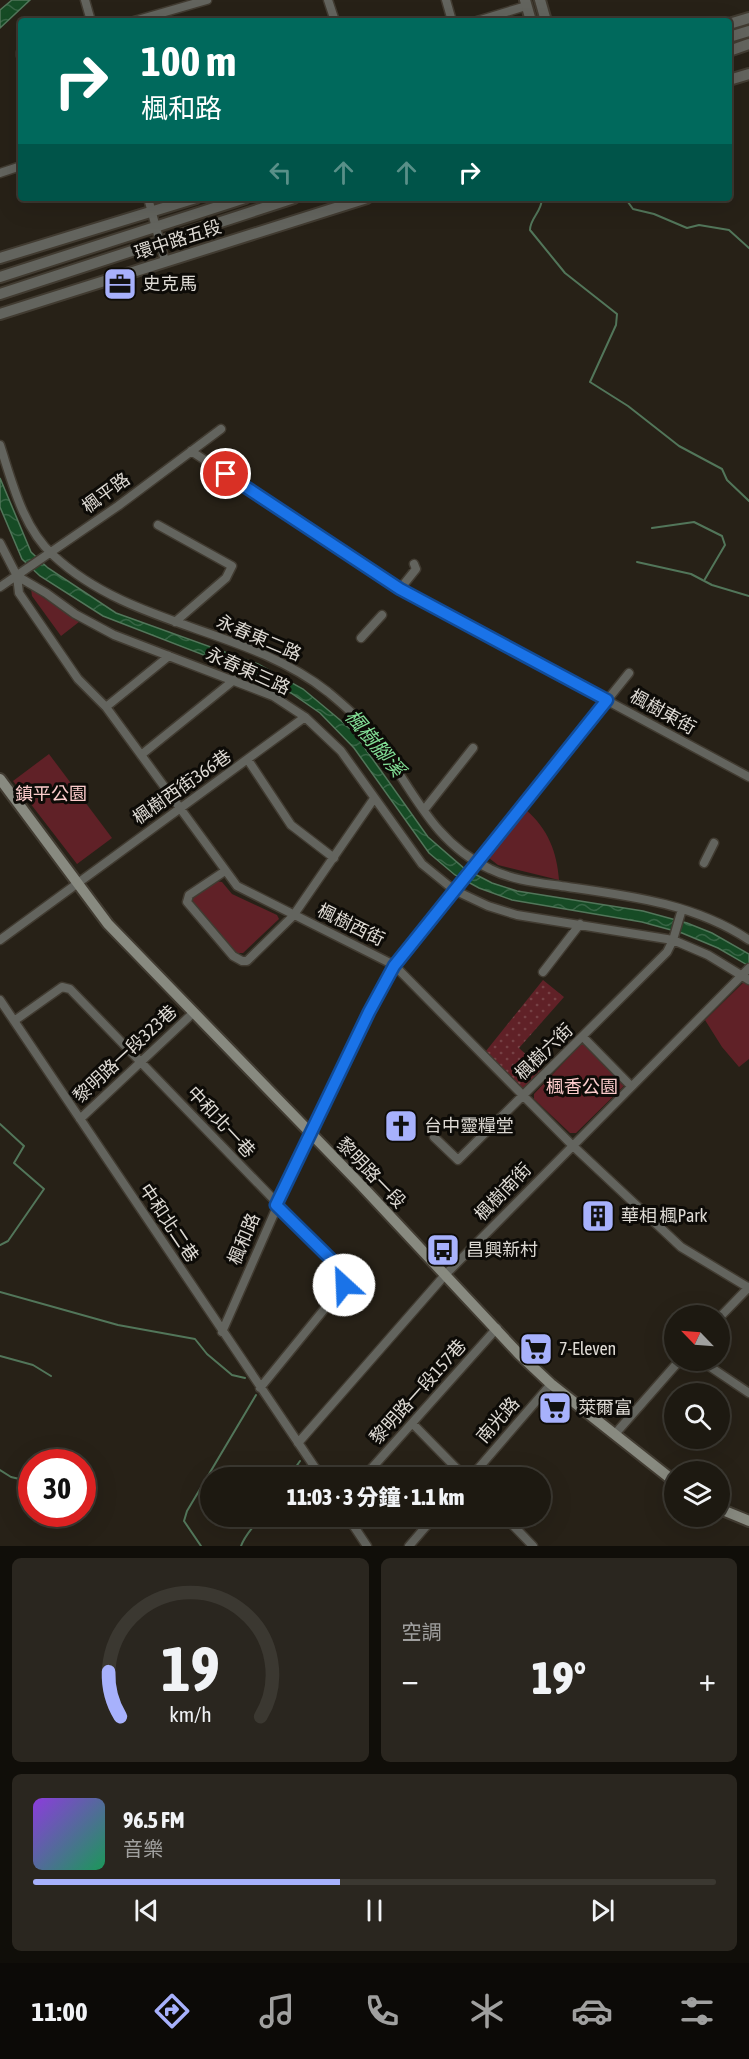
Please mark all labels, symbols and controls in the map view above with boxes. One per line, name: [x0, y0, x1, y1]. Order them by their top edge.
text: 100 m: [141, 37, 236, 85]
icon: right: [42, 42, 120, 120]
text: 楓和路: [141, 93, 222, 124]
icon: left: [264, 156, 297, 189]
icon: ahead: [327, 156, 360, 189]
icon: ahead: [390, 156, 423, 189]
icon: right: [453, 156, 486, 189]
street label: 環中路五段: [132, 216, 224, 263]
office icon: 史克馬: [102, 266, 138, 302]
place label: 史克馬: [143, 273, 197, 294]
pin: [200, 448, 251, 499]
icon: arrive: [209, 457, 242, 490]
street label: 楓平路: [78, 468, 134, 517]
street label: 永春東二路: [214, 610, 305, 665]
street label: 永春東三路: [203, 643, 294, 698]
street label: 楓樹東街: [627, 685, 700, 738]
water label: 楓樹腳溪: [341, 705, 412, 783]
street label: 楓樹西街366巷: [128, 745, 235, 828]
park label: 鎮平公園: [15, 783, 87, 804]
street label: 楓樹西街: [314, 899, 388, 950]
street label: 黎明路一段323巷: [69, 1000, 181, 1107]
street label: 楓樹六街: [510, 1019, 577, 1084]
park label: 楓香公園: [546, 1076, 618, 1097]
street label: 中和北一巷: [183, 1082, 260, 1162]
church icon: 台中靈糧堂: [383, 1108, 419, 1144]
place label: 台中靈糧堂: [424, 1115, 514, 1136]
street label: 黎明路一段: [333, 1133, 410, 1212]
street label: 楓樹南街: [470, 1158, 535, 1225]
street label: 中和北二巷: [136, 1180, 203, 1266]
building icon: 華相 楓Park: [580, 1198, 616, 1234]
place label: 華相 楓Park: [621, 1205, 708, 1226]
street label: 楓和路: [223, 1210, 264, 1268]
bus stop icon: 昌興新村: [425, 1232, 461, 1268]
place label: 昌興新村: [466, 1239, 538, 1260]
position arrow: [312, 1253, 376, 1317]
north arrow: [664, 1305, 730, 1371]
map controls: [664, 1305, 730, 1527]
supermarket icon: 7-Eleven: [518, 1331, 554, 1367]
street label: 黎明路一段157巷: [365, 1335, 470, 1448]
place label: 7-Eleven: [559, 1338, 616, 1359]
button: search: [664, 1383, 730, 1449]
supermarket icon: 萊爾富: [537, 1390, 573, 1426]
street label: 南光路: [472, 1392, 523, 1447]
place label: 萊爾富: [578, 1397, 632, 1418]
speed limit sign: 30: [18, 1449, 96, 1527]
button: layers: [664, 1461, 730, 1527]
text: 11:03 · 3 分鐘 · 1.1 km: [287, 1484, 464, 1510]
text: 空調: [402, 1620, 442, 1643]
text: 19: [161, 1633, 220, 1704]
text: 19°: [531, 1652, 586, 1704]
text: −: [402, 1660, 419, 1698]
text: +: [699, 1660, 716, 1698]
text: km/h: [169, 1702, 212, 1727]
text: 96.5 FM: [123, 1807, 185, 1833]
text: 音樂: [123, 1837, 163, 1860]
icon: previous: [130, 1894, 163, 1927]
icon: pause: [358, 1894, 391, 1927]
icon: next: [586, 1894, 619, 1927]
icon: directions: [151, 1990, 193, 2032]
icon: music: [256, 1990, 298, 2032]
icon: phone: [361, 1990, 403, 2032]
icon: climate: [466, 1990, 508, 2032]
icon: car: [571, 1990, 613, 2032]
icon: filters: [676, 1990, 718, 2032]
text: 11:00: [31, 1996, 88, 2027]

